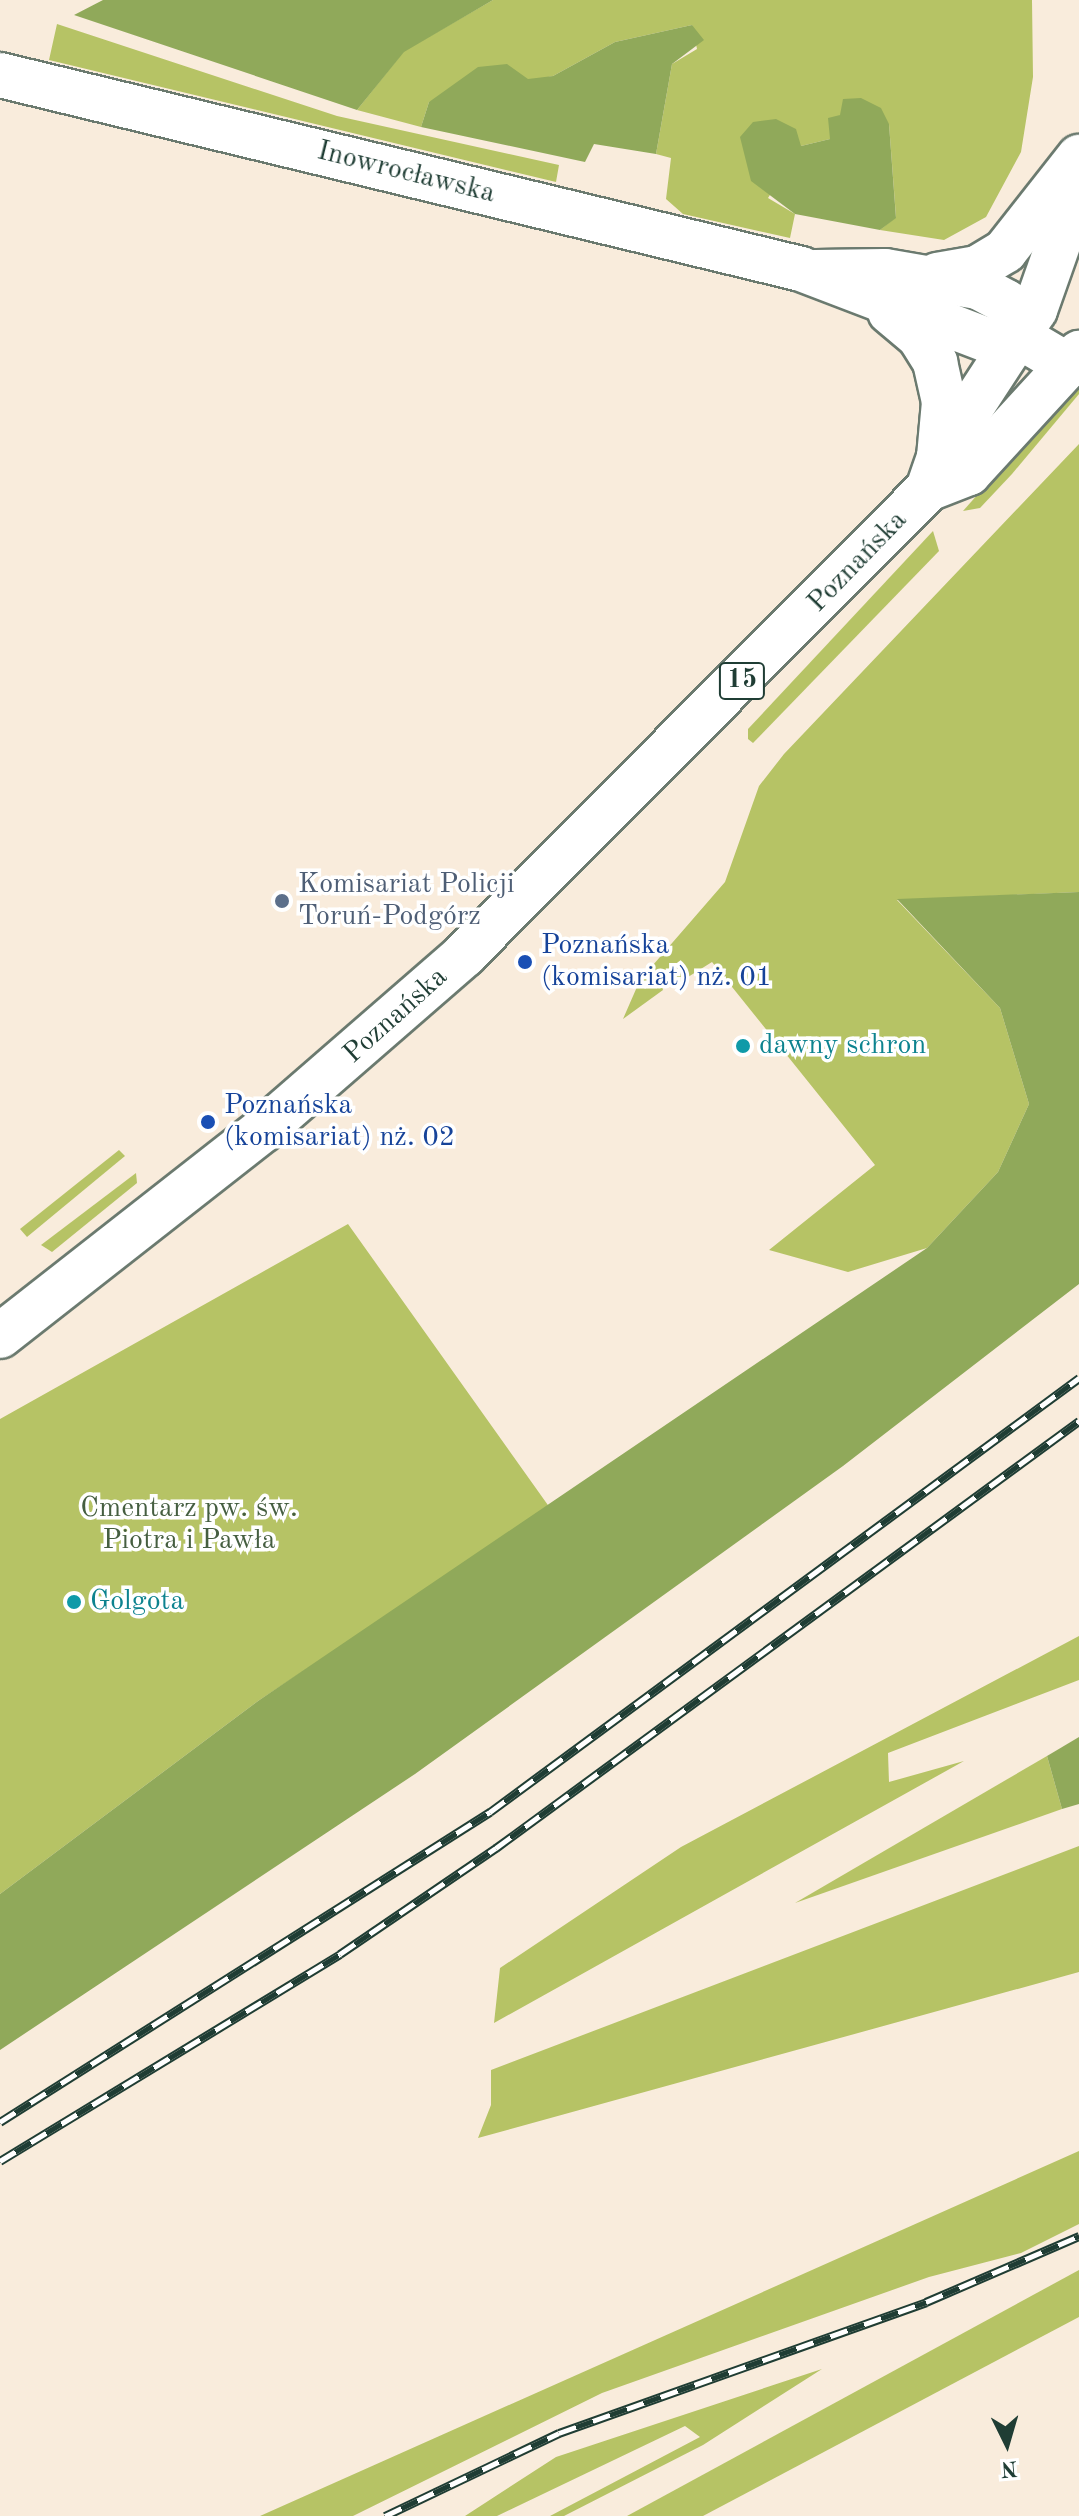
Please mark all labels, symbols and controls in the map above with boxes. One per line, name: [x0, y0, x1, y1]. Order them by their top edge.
street label: Inowrocławska: [314, 135, 498, 211]
street label: Poznańska: [801, 504, 915, 620]
road number: 15: [718, 659, 766, 703]
place label: Komisariat Policji Toruń-Podgórz: [298, 868, 515, 934]
marker: Komisariat Policji Toruń-Podgórz: [273, 892, 291, 910]
place label: Poznańska (komisariat) nż. 01: [541, 929, 772, 995]
marker: Poznańska (komisariat) nż. 01: [516, 953, 534, 971]
street label: Poznańska: [337, 961, 455, 1071]
place label: dawny schron: [759, 1029, 926, 1063]
marker: dawny schron: [734, 1037, 752, 1055]
place label: Poznańska (komisariat) nż. 02: [224, 1089, 455, 1155]
marker: Poznańska (komisariat) nż. 02: [199, 1113, 217, 1131]
park label: Cmentarz pw. św. Piotra i Pawła: [80, 1492, 298, 1558]
place label: Golgota: [90, 1585, 184, 1619]
marker: Golgota: [65, 1593, 83, 1611]
north arrow: [967, 2404, 1047, 2484]
text: N: [1000, 2456, 1018, 2480]

